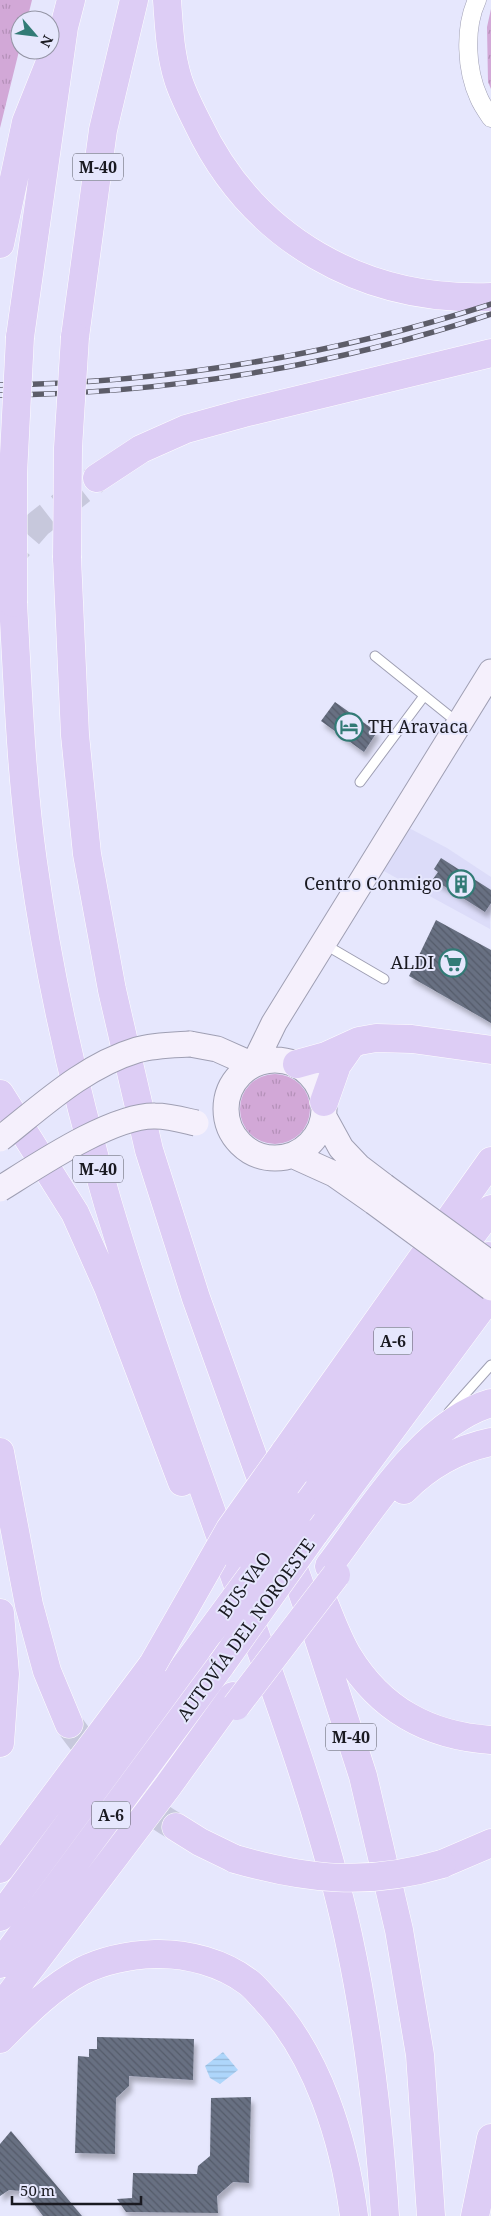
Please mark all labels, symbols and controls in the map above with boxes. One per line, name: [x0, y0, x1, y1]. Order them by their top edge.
north arrow: [10, 10, 60, 60]
text: N: [36, 32, 58, 51]
road number: M-40: [73, 154, 123, 180]
hotel icon: TH Aravaca: [334, 712, 364, 742]
place label: TH Aravaca: [368, 714, 468, 738]
building icon: Centro Conmigo: [446, 869, 476, 899]
place label: Centro Conmigo: [304, 871, 442, 895]
supermarket icon: ALDI: [438, 948, 468, 978]
place label: ALDI: [390, 950, 434, 974]
road number: M-40: [73, 1156, 123, 1182]
road number: A-6: [374, 1328, 412, 1354]
street label: AUTOVÍA DEL NOROESTE: [171, 1533, 320, 1725]
street label: BUS-VAO: [212, 1546, 276, 1622]
road number: M-40: [326, 1724, 376, 1750]
road number: A-6: [92, 1802, 130, 1828]
scale bar: [12, 2174, 141, 2206]
text: 50 m: [20, 2180, 55, 2200]

